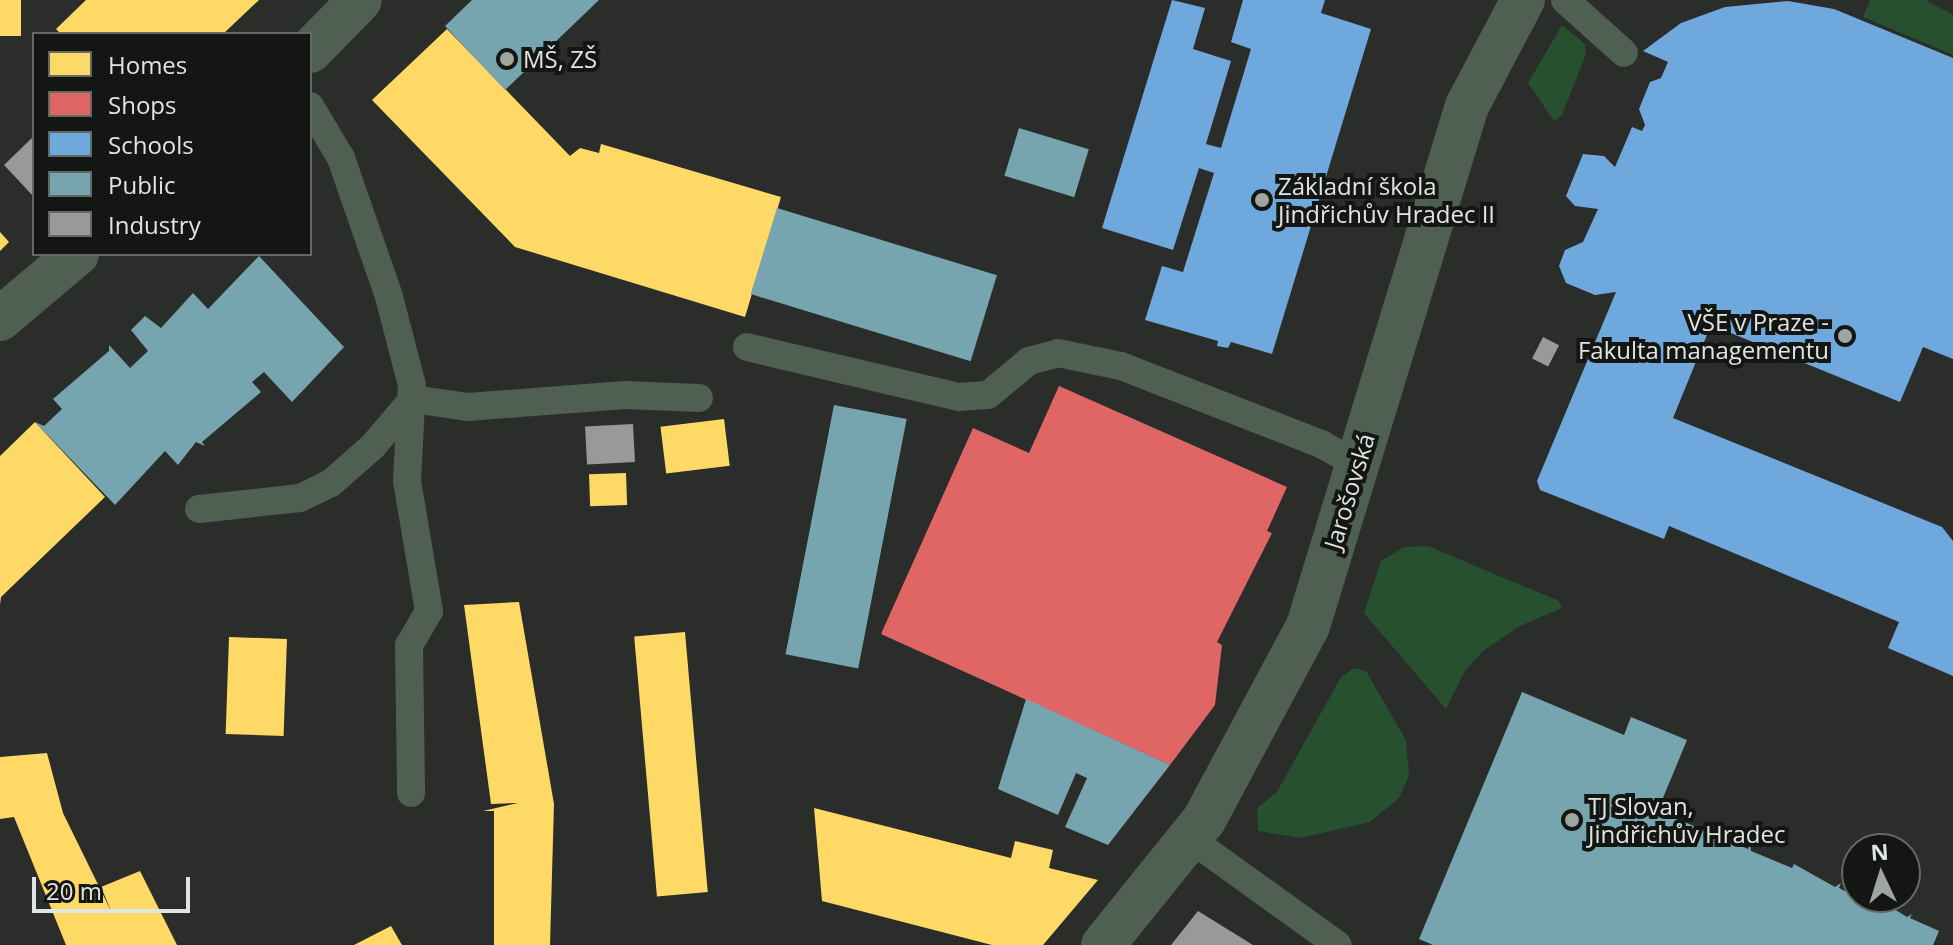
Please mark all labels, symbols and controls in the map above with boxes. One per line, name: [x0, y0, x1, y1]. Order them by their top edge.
legend: [32, 32, 312, 256]
place label: MŠ, ZŠ: [523, 45, 597, 73]
text: Homes: [108, 48, 187, 81]
marker: MŠ, ZŠ: [498, 50, 516, 68]
text: Shops: [108, 88, 176, 121]
text: Schools: [108, 128, 194, 161]
text: Public: [108, 168, 175, 201]
place label: Základní škola Jindřichův Hradec II: [1278, 172, 1495, 228]
marker: Základní škola Jindřichův Hradec II: [1253, 191, 1271, 209]
text: Industry: [108, 208, 201, 241]
place label: VŠE v Praze - Fakulta managementu: [1578, 308, 1829, 364]
marker: VŠE v Praze - Fakulta managementu: [1836, 327, 1854, 345]
street label: Jarošovská: [1318, 430, 1380, 552]
place label: TJ Slovan, Jindřichův Hradec: [1588, 792, 1785, 848]
marker: TJ Slovan, Jindřichův Hradec: [1563, 811, 1581, 829]
north arrow: [1841, 833, 1921, 913]
text: N: [1869, 835, 1889, 867]
scale bar: [36, 861, 194, 911]
text: 20 m: [46, 874, 102, 907]

